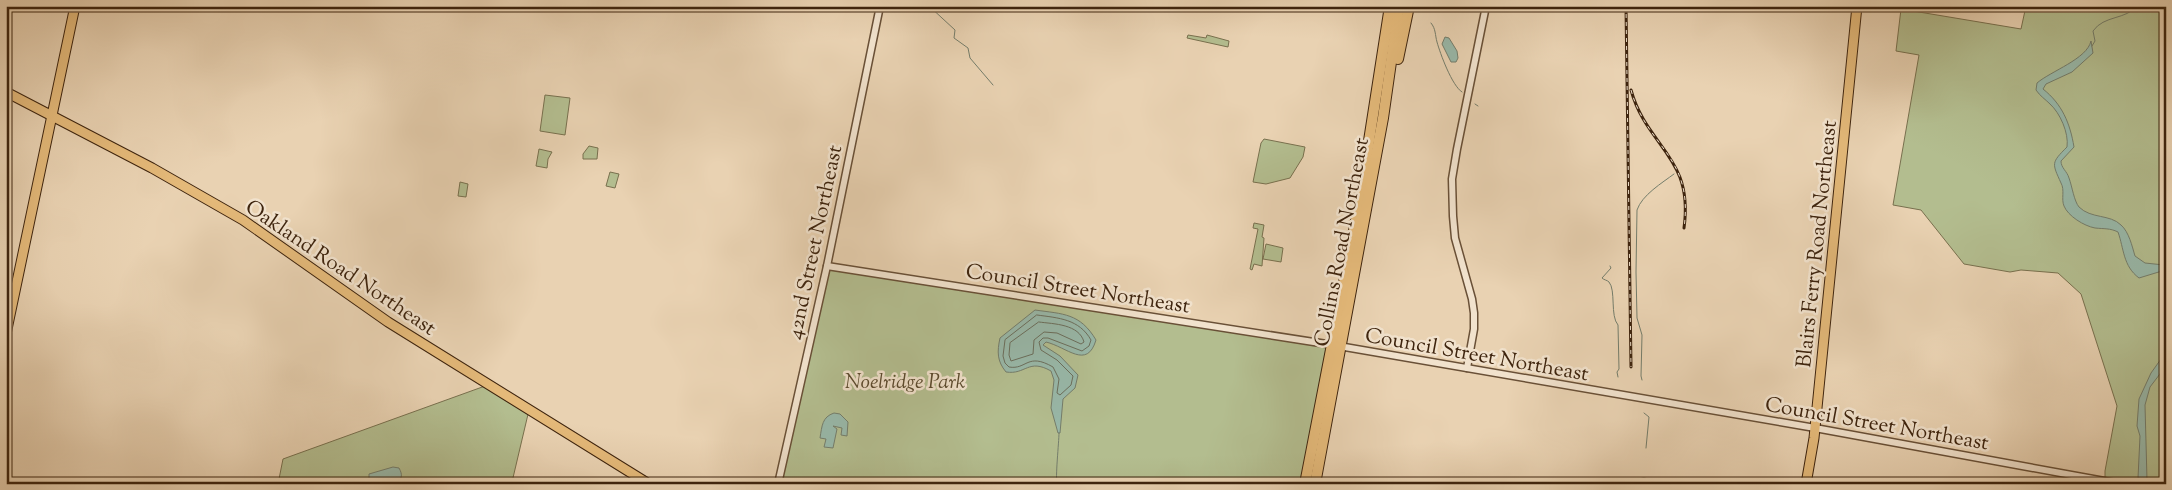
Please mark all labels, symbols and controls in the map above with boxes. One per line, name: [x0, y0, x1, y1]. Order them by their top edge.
street label: Blairs Ferry Road Northeast: [1790, 119, 1846, 369]
street label: Collins Road Northeast: [1308, 135, 1378, 349]
street label: 42nd Street Northeast: [781, 143, 851, 342]
street label: Oakland Road Northeast: [238, 193, 441, 344]
street label: Council Street Northeast: [963, 257, 1192, 323]
street label: Council Street Northeast: [1362, 322, 1591, 390]
park label: Noelridge Park: [845, 368, 966, 398]
street label: Council Street Northeast: [1762, 391, 1991, 459]

